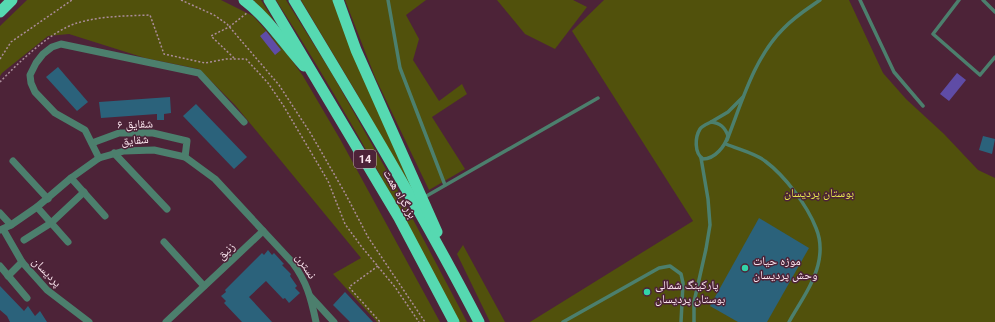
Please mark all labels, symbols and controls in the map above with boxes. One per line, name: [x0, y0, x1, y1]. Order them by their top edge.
street label: شقایق ۶: [117, 116, 153, 132]
street label: شقایق: [121, 132, 149, 148]
road number: 14: [354, 150, 376, 168]
street label: بزرگراه همت: [380, 167, 420, 221]
park label: بوستان پردیسان: [784, 186, 854, 200]
street label: زنبق: [214, 239, 238, 263]
street label: نسترن: [293, 251, 319, 281]
street label: پردیسان: [29, 254, 65, 290]
place label: موزه حیات وحش پردیسان: [753, 254, 818, 282]
marker: موزه حیات وحش پردیسان: [740, 263, 750, 273]
place label: پارکینگ شمالی بوستان پردیسان: [655, 278, 725, 306]
marker: پارکینگ شمالی بوستان پردیسان: [642, 287, 652, 297]

